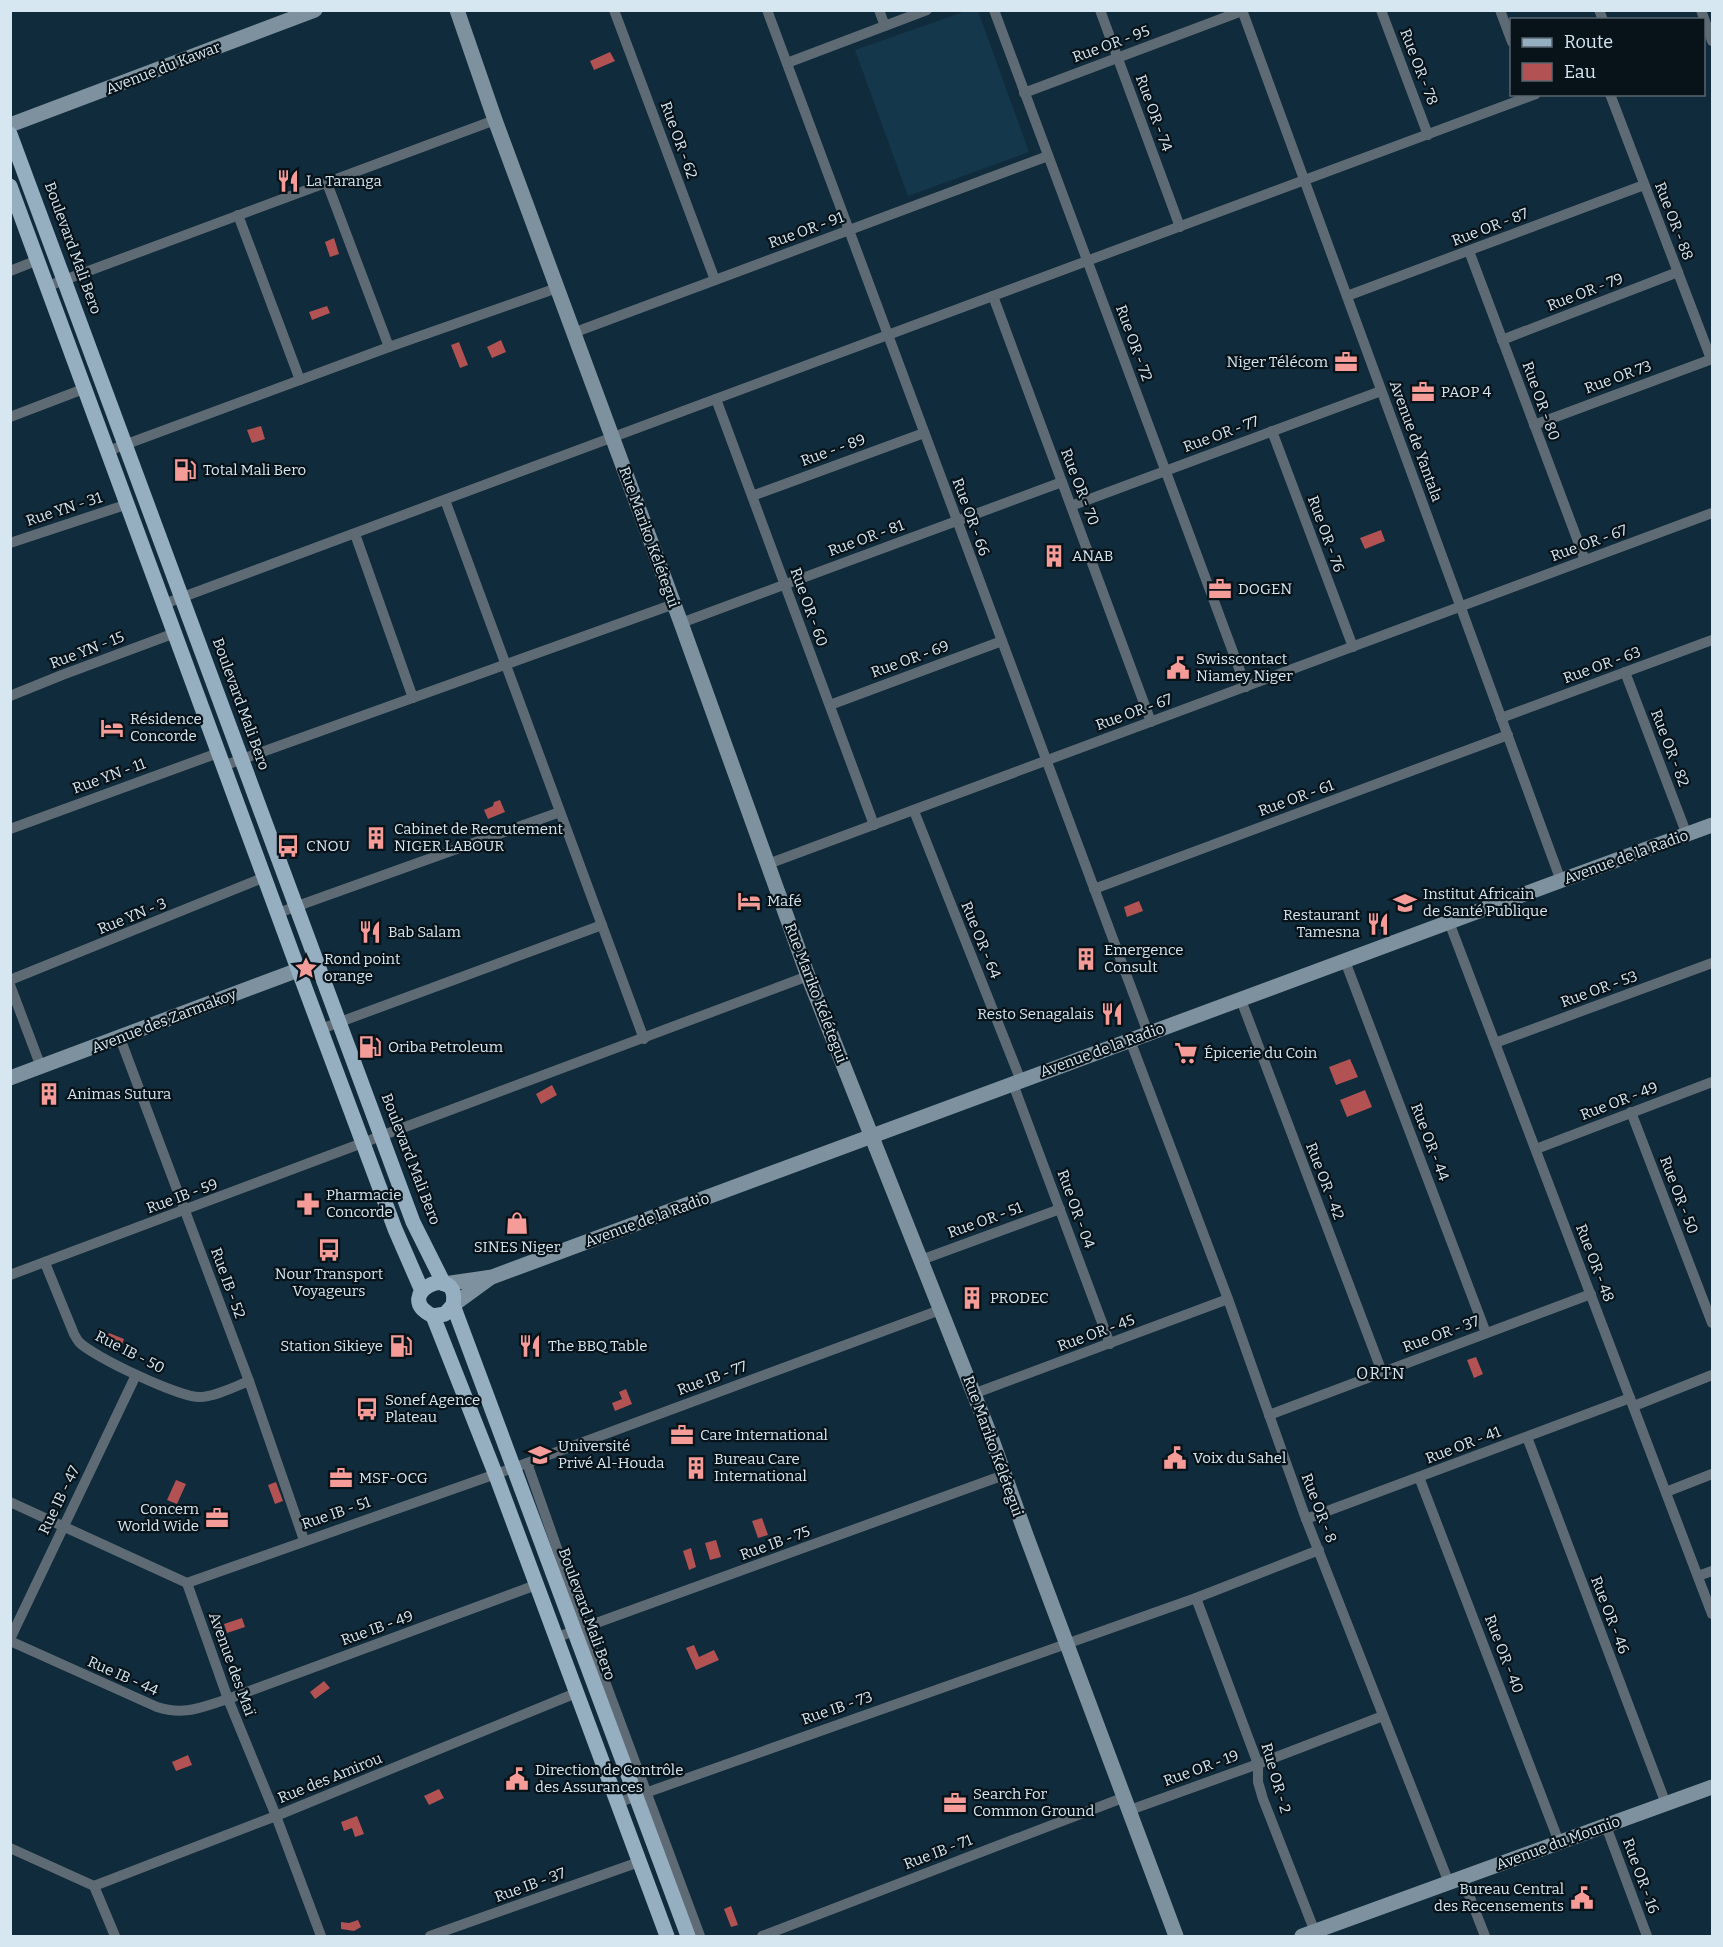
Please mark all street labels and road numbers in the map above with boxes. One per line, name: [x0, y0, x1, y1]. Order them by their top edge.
street label: Rue OR - 95: [1070, 22, 1152, 66]
street label: Rue OR - 78: [1396, 26, 1442, 108]
street label: Avenue du Kawar: [103, 38, 223, 98]
street label: Rue OR - 74: [1132, 72, 1176, 154]
street label: Rue OR - 62: [657, 99, 701, 181]
street label: Boulevard Mali Bero: [41, 179, 105, 317]
street label: Rue OR - 88: [1651, 179, 1697, 263]
street label: Rue OR - 87: [1449, 204, 1531, 250]
street label: Rue OR - 91: [766, 208, 846, 252]
street label: Rue OR - 79: [1544, 269, 1626, 315]
street label: Rue OR - 72: [1112, 303, 1156, 383]
street label: Rue OR 73: [1582, 357, 1654, 397]
street label: Rue OR - 80: [1518, 359, 1564, 443]
street label: Avenue de Yantala: [1386, 378, 1446, 504]
street label: Rue OR - 77: [1181, 412, 1262, 456]
street label: Rue - - 89: [798, 430, 868, 470]
street label: Rue OR - 70: [1057, 446, 1103, 528]
street label: Rue Mariko Kélétegui: [615, 464, 683, 610]
street label: Rue OR - 66: [949, 476, 993, 559]
street label: Rue YN - 31: [24, 488, 104, 530]
street label: Rue OR - 76: [1304, 493, 1348, 575]
street label: Rue OR - 81: [826, 516, 906, 560]
street label: Rue OR - 67: [1548, 521, 1630, 565]
street label: Rue OR - 60: [786, 565, 832, 649]
street label: Rue YN - 15: [47, 628, 127, 672]
street label: Boulevard Mali Bero: [209, 635, 273, 773]
street label: Rue OR - 69: [869, 637, 951, 681]
street label: Rue OR - 63: [1561, 643, 1643, 687]
street label: Rue OR - 67: [1093, 690, 1175, 734]
street label: Rue OR - 82: [1647, 707, 1693, 789]
street label: Rue YN - 11: [70, 754, 148, 798]
street label: Rue OR - 61: [1256, 776, 1336, 820]
street label: Avenue de la Radio: [1561, 826, 1691, 888]
street label: Rue YN - 3: [95, 894, 169, 938]
street label: Rue OR - 64: [957, 899, 1005, 981]
street label: Rue Mariko Kélétegui: [781, 921, 851, 1066]
street label: Rue OR - 53: [1558, 967, 1640, 1011]
street label: Avenue des Zarmakoy: [89, 985, 239, 1057]
street label: Avenue de la Radio: [1037, 1019, 1167, 1081]
street label: Rue OR - 49: [1578, 1078, 1660, 1124]
street label: Boulevard Mali Bero: [378, 1091, 444, 1227]
street label: Rue OR - 44: [1407, 1101, 1453, 1184]
street label: Rue OR - 42: [1302, 1140, 1348, 1222]
street label: Rue OR - 50: [1656, 1154, 1702, 1236]
street label: Rue OR - 04: [1053, 1167, 1099, 1251]
street label: Rue IB - 59: [144, 1175, 220, 1217]
street label: Avenue de la Radio: [582, 1189, 712, 1251]
street label: Rue OR - 51: [945, 1198, 1025, 1242]
street label: Rue OR - 48: [1572, 1222, 1618, 1304]
street label: Rue IB - 52: [207, 1245, 249, 1321]
street label: Rue OR - 45: [1055, 1311, 1137, 1355]
street label: Rue OR - 37: [1400, 1312, 1482, 1356]
street label: Rue IB - 50: [92, 1327, 168, 1377]
street label: Rue IB - 77: [675, 1357, 750, 1399]
street label: Rue Mariko Kélétegui: [959, 1373, 1027, 1519]
street label: Rue OR - 41: [1423, 1422, 1503, 1468]
street label: Rue IB - 47: [35, 1462, 84, 1537]
street label: Rue OR - 8: [1298, 1471, 1340, 1545]
street label: Rue IB - 51: [299, 1493, 373, 1533]
street label: Rue IB - 75: [738, 1522, 812, 1564]
street label: Boulevard Mali Bero: [555, 1545, 619, 1683]
street label: Rue OR - 46: [1587, 1574, 1633, 1656]
street label: Rue IB - 49: [338, 1607, 416, 1649]
street label: Avenue des Maï: [205, 1610, 259, 1719]
street label: Rue OR - 40: [1481, 1612, 1527, 1696]
street label: Rue IB - 44: [85, 1652, 161, 1700]
street label: Rue IB - 73: [799, 1687, 875, 1729]
street label: Rue OR - 2: [1257, 1741, 1295, 1815]
street label: Rue OR - 19: [1161, 1746, 1241, 1790]
street label: Rue des Amirou: [275, 1749, 385, 1807]
street label: Avenue du Mounio: [1494, 1812, 1622, 1874]
street label: Rue IB - 71: [901, 1831, 975, 1873]
street label: Rue OR - 16: [1619, 1836, 1663, 1916]
street label: Rue IB - 37: [492, 1864, 568, 1906]

